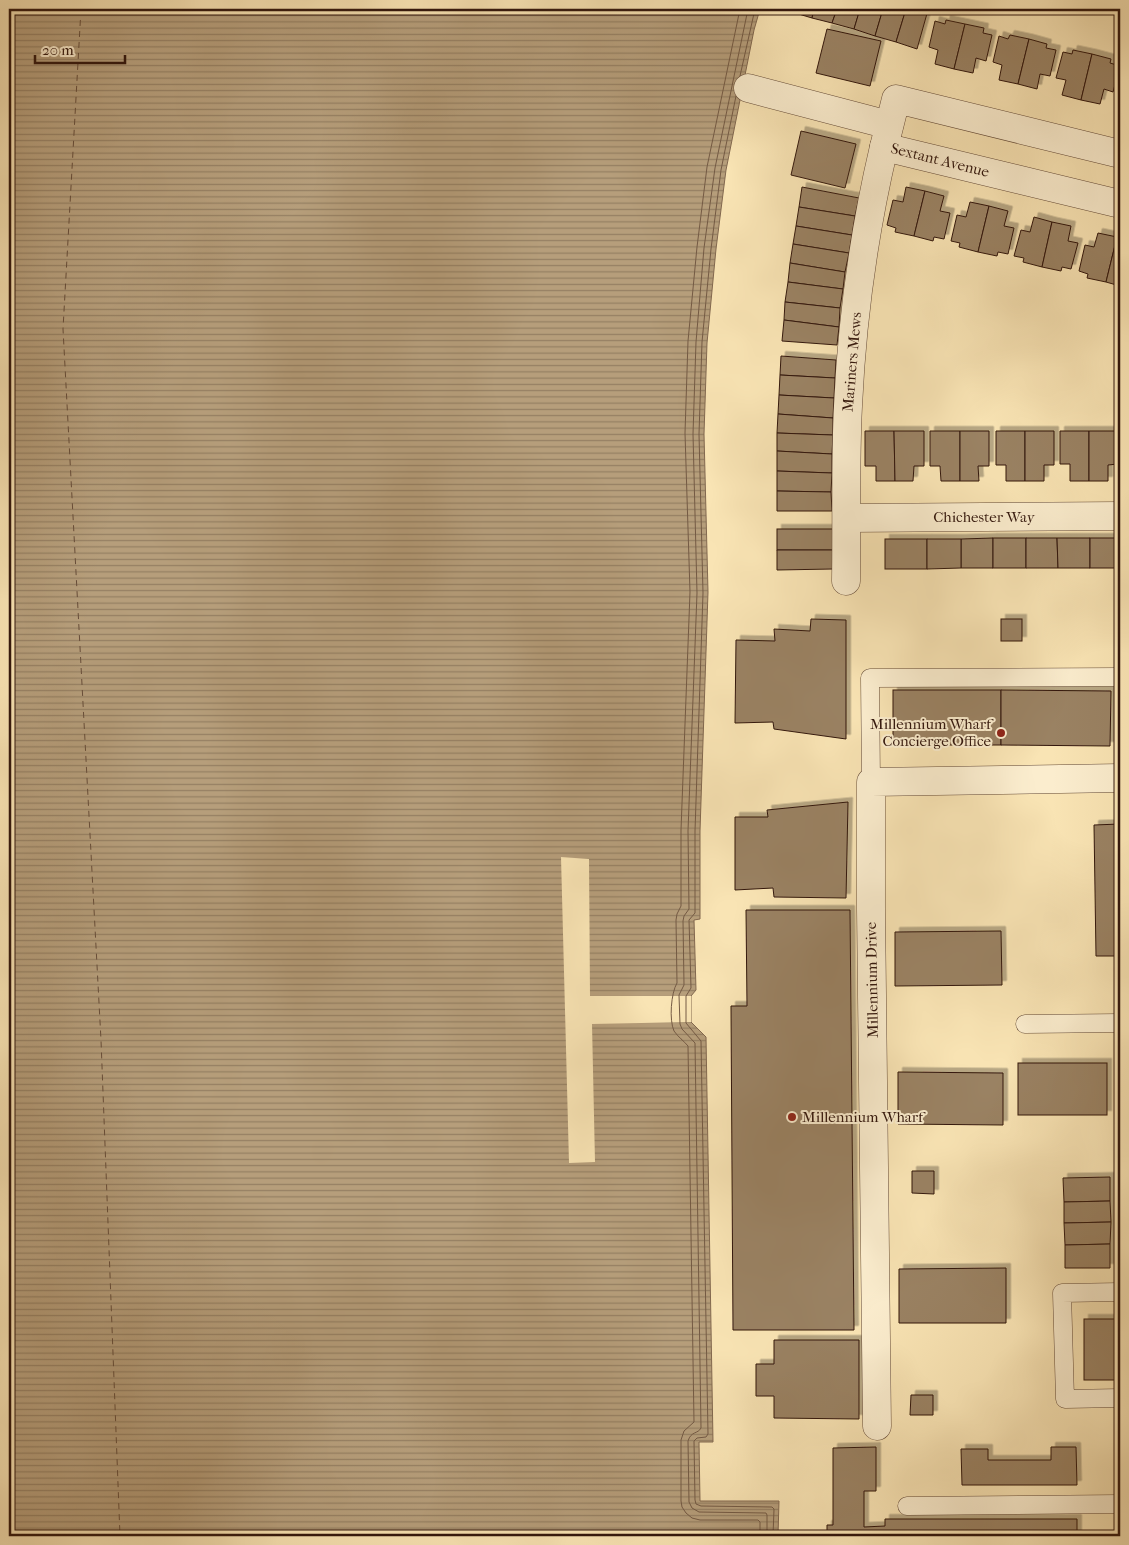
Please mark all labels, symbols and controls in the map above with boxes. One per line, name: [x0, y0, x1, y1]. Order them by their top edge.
scale bar: [35, 32, 125, 64]
text: 20 m: [42, 41, 74, 59]
street label: Sextant Avenue: [889, 139, 992, 181]
street label: Mariners Mews: [839, 311, 865, 413]
street label: Chichester Way: [933, 508, 1036, 526]
place label: Millennium Wharf Concierge Office: [870, 715, 994, 750]
marker: Millennium Wharf Concierge Office: [995, 727, 1007, 739]
street label: Millennium Drive: [862, 921, 882, 1038]
place label: Millennium Wharf: [802, 1108, 926, 1126]
marker: Millennium Wharf: [786, 1111, 798, 1123]

